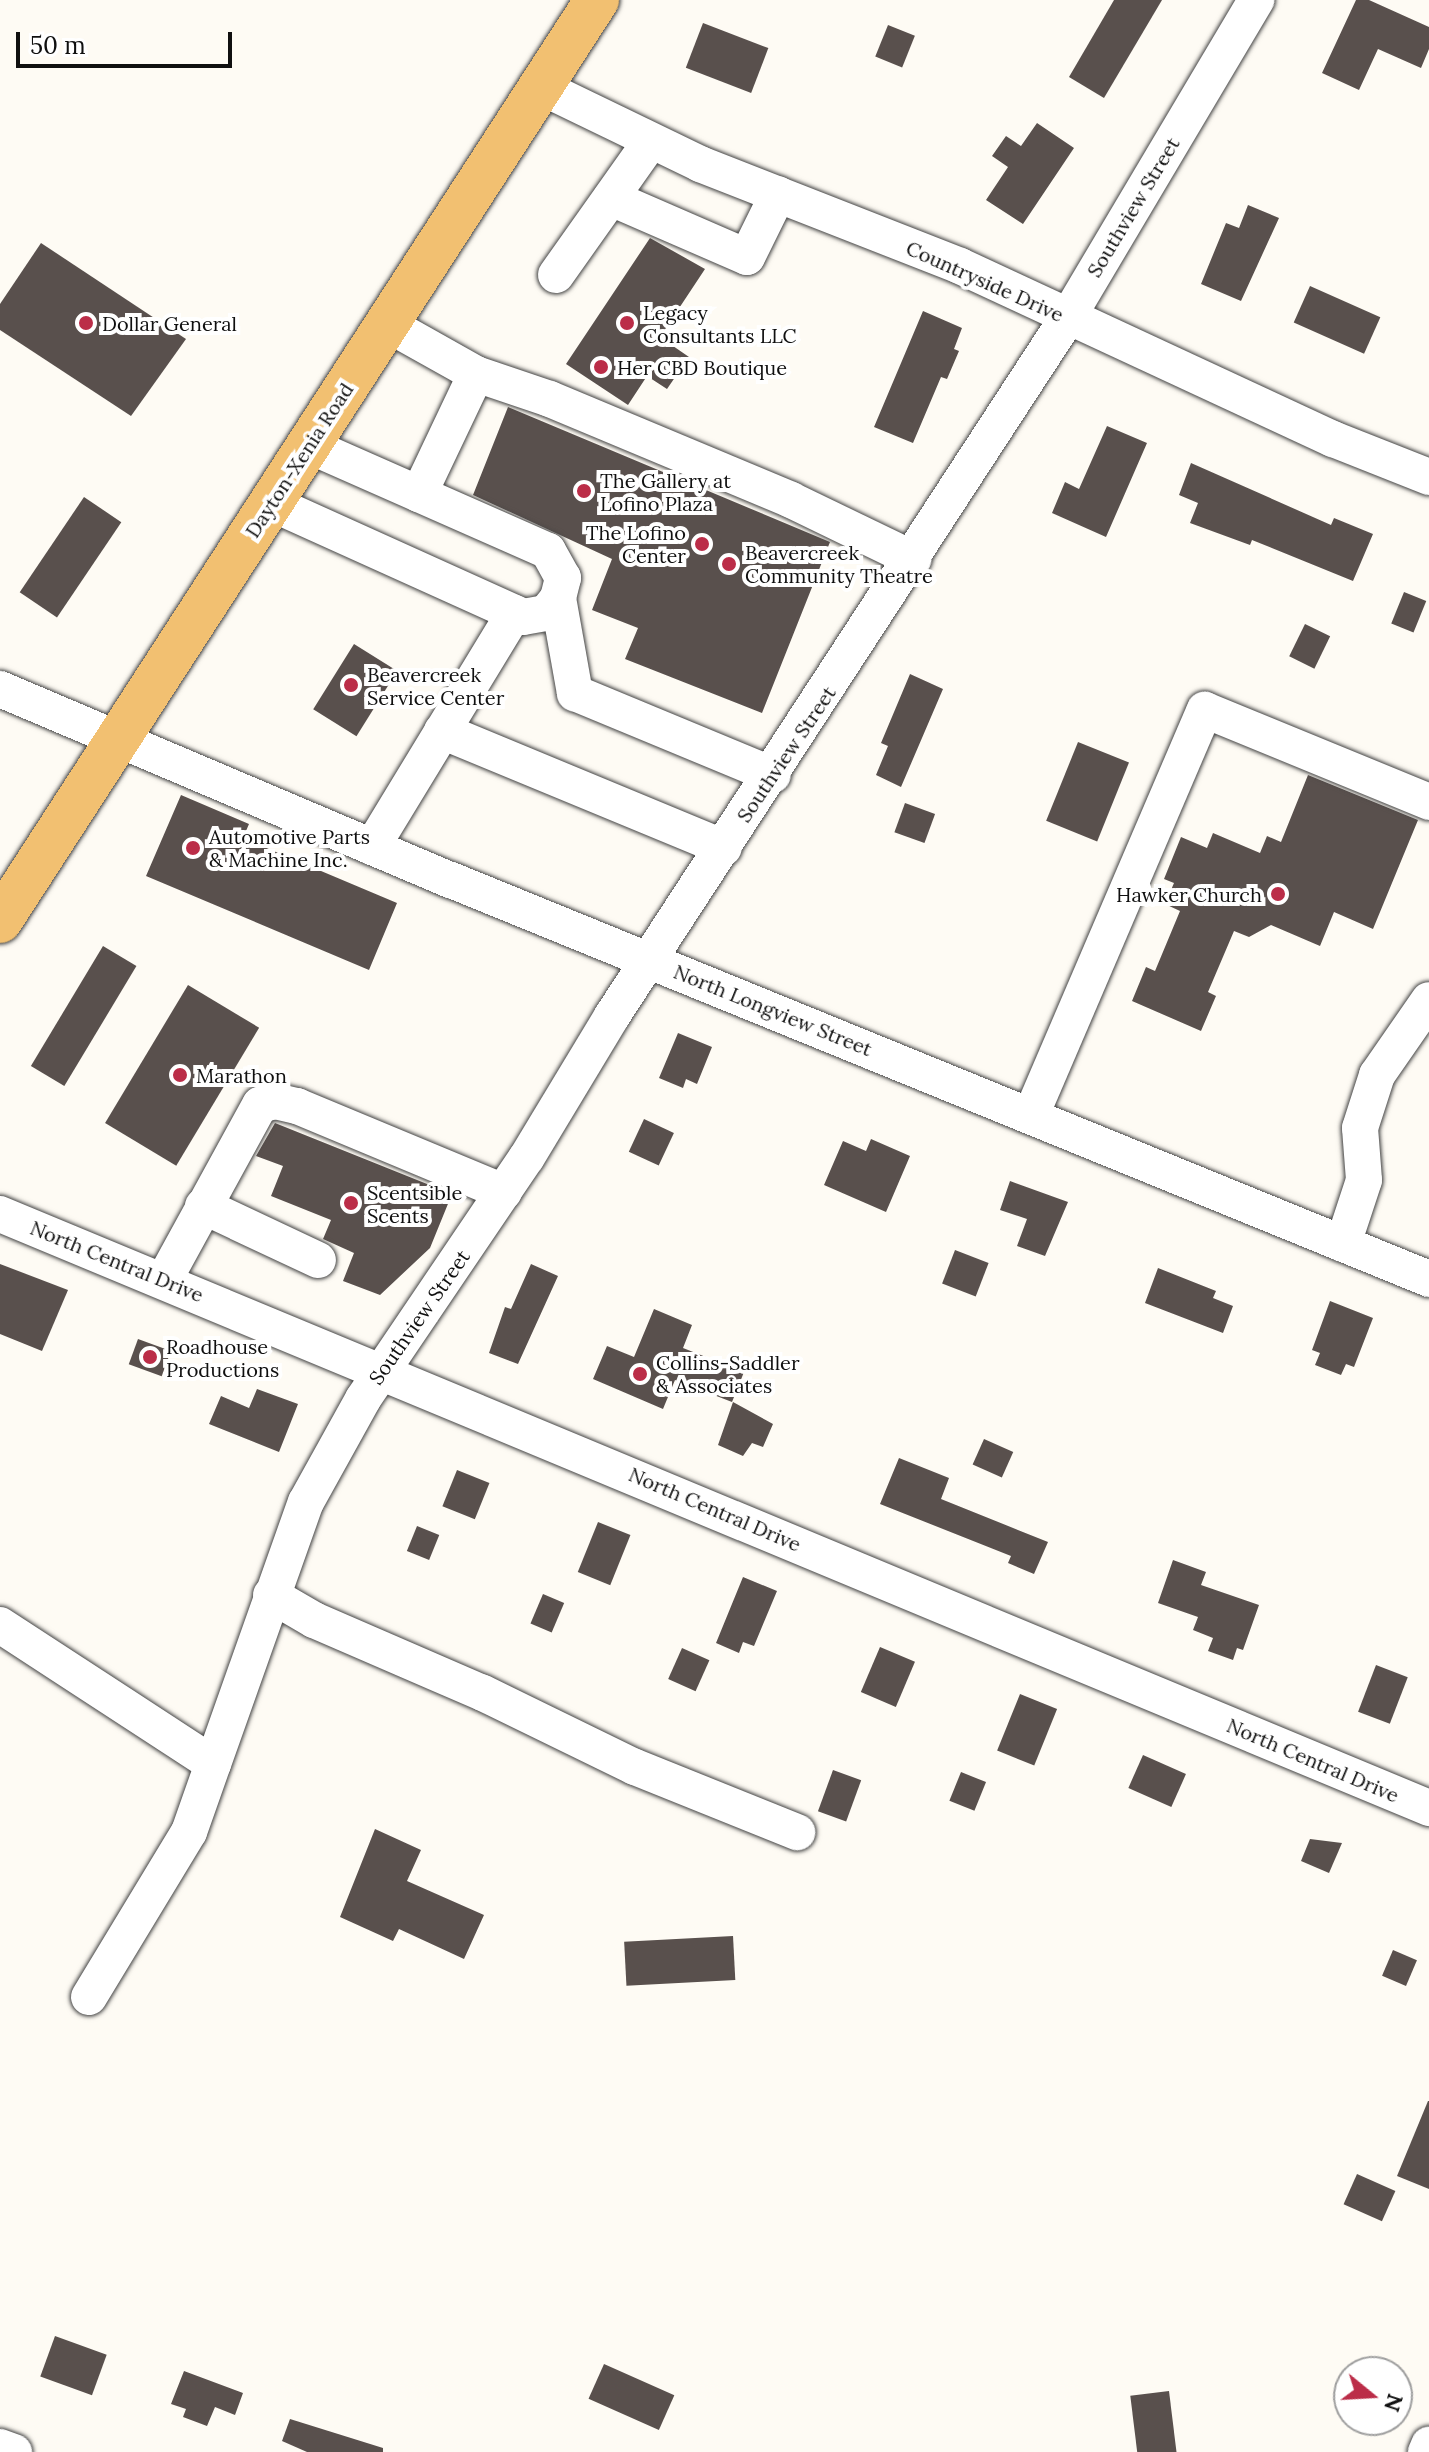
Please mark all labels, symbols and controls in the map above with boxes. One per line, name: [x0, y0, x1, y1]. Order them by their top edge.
scale bar: [20, 16, 236, 66]
text: 50 m: [30, 30, 86, 61]
street label: Southview Street: [1082, 133, 1184, 281]
street label: Countryside Drive: [903, 235, 1067, 327]
place label: Legacy Consultants LLC: [643, 300, 796, 347]
place label: Dollar General: [102, 311, 237, 335]
marker: Dollar General: [77, 314, 95, 332]
marker: Legacy Consultants LLC: [618, 314, 636, 332]
place label: Her CBD Boutique: [617, 355, 787, 379]
marker: Her CBD Boutique: [592, 358, 610, 376]
street label: Dayton-Xenia Road: [240, 378, 358, 542]
place label: The Gallery at Lofino Plaza: [600, 468, 731, 515]
marker: The Gallery at Lofino Plaza: [575, 482, 593, 500]
place label: The Lofino Center: [586, 520, 686, 567]
marker: The Lofino Center: [693, 535, 711, 553]
place label: Beavercreek Community Theatre: [745, 540, 933, 587]
marker: Beavercreek Community Theatre: [720, 555, 738, 573]
place label: Beavercreek Service Center: [367, 662, 504, 709]
marker: Beavercreek Service Center: [342, 676, 360, 694]
street label: Southview Street: [732, 681, 840, 827]
place label: Automotive Parts & Machine Inc.: [209, 824, 370, 871]
marker: Automotive Parts & Machine Inc.: [184, 839, 202, 857]
place label: Hawker Church: [1116, 882, 1262, 906]
marker: Hawker Church: [1269, 885, 1287, 903]
street label: North Longview Street: [670, 959, 876, 1061]
place label: Marathon: [196, 1063, 287, 1087]
marker: Marathon: [171, 1066, 189, 1084]
place label: Scentsible Scents: [367, 1180, 462, 1227]
marker: Scentsible Scents: [342, 1194, 360, 1212]
street label: North Central Drive: [27, 1215, 207, 1307]
street label: Southview Street: [364, 1245, 474, 1389]
place label: Roadhouse Productions: [166, 1334, 279, 1381]
marker: Roadhouse Productions: [141, 1348, 159, 1366]
place label: Collins-Saddler & Associates: [656, 1350, 800, 1397]
marker: Collins-Saddler & Associates: [631, 1365, 649, 1383]
street label: North Central Drive: [625, 1462, 805, 1556]
street label: North Central Drive: [1223, 1713, 1403, 1807]
north arrow: [1333, 2356, 1413, 2436]
text: N: [1378, 2390, 1410, 2415]

